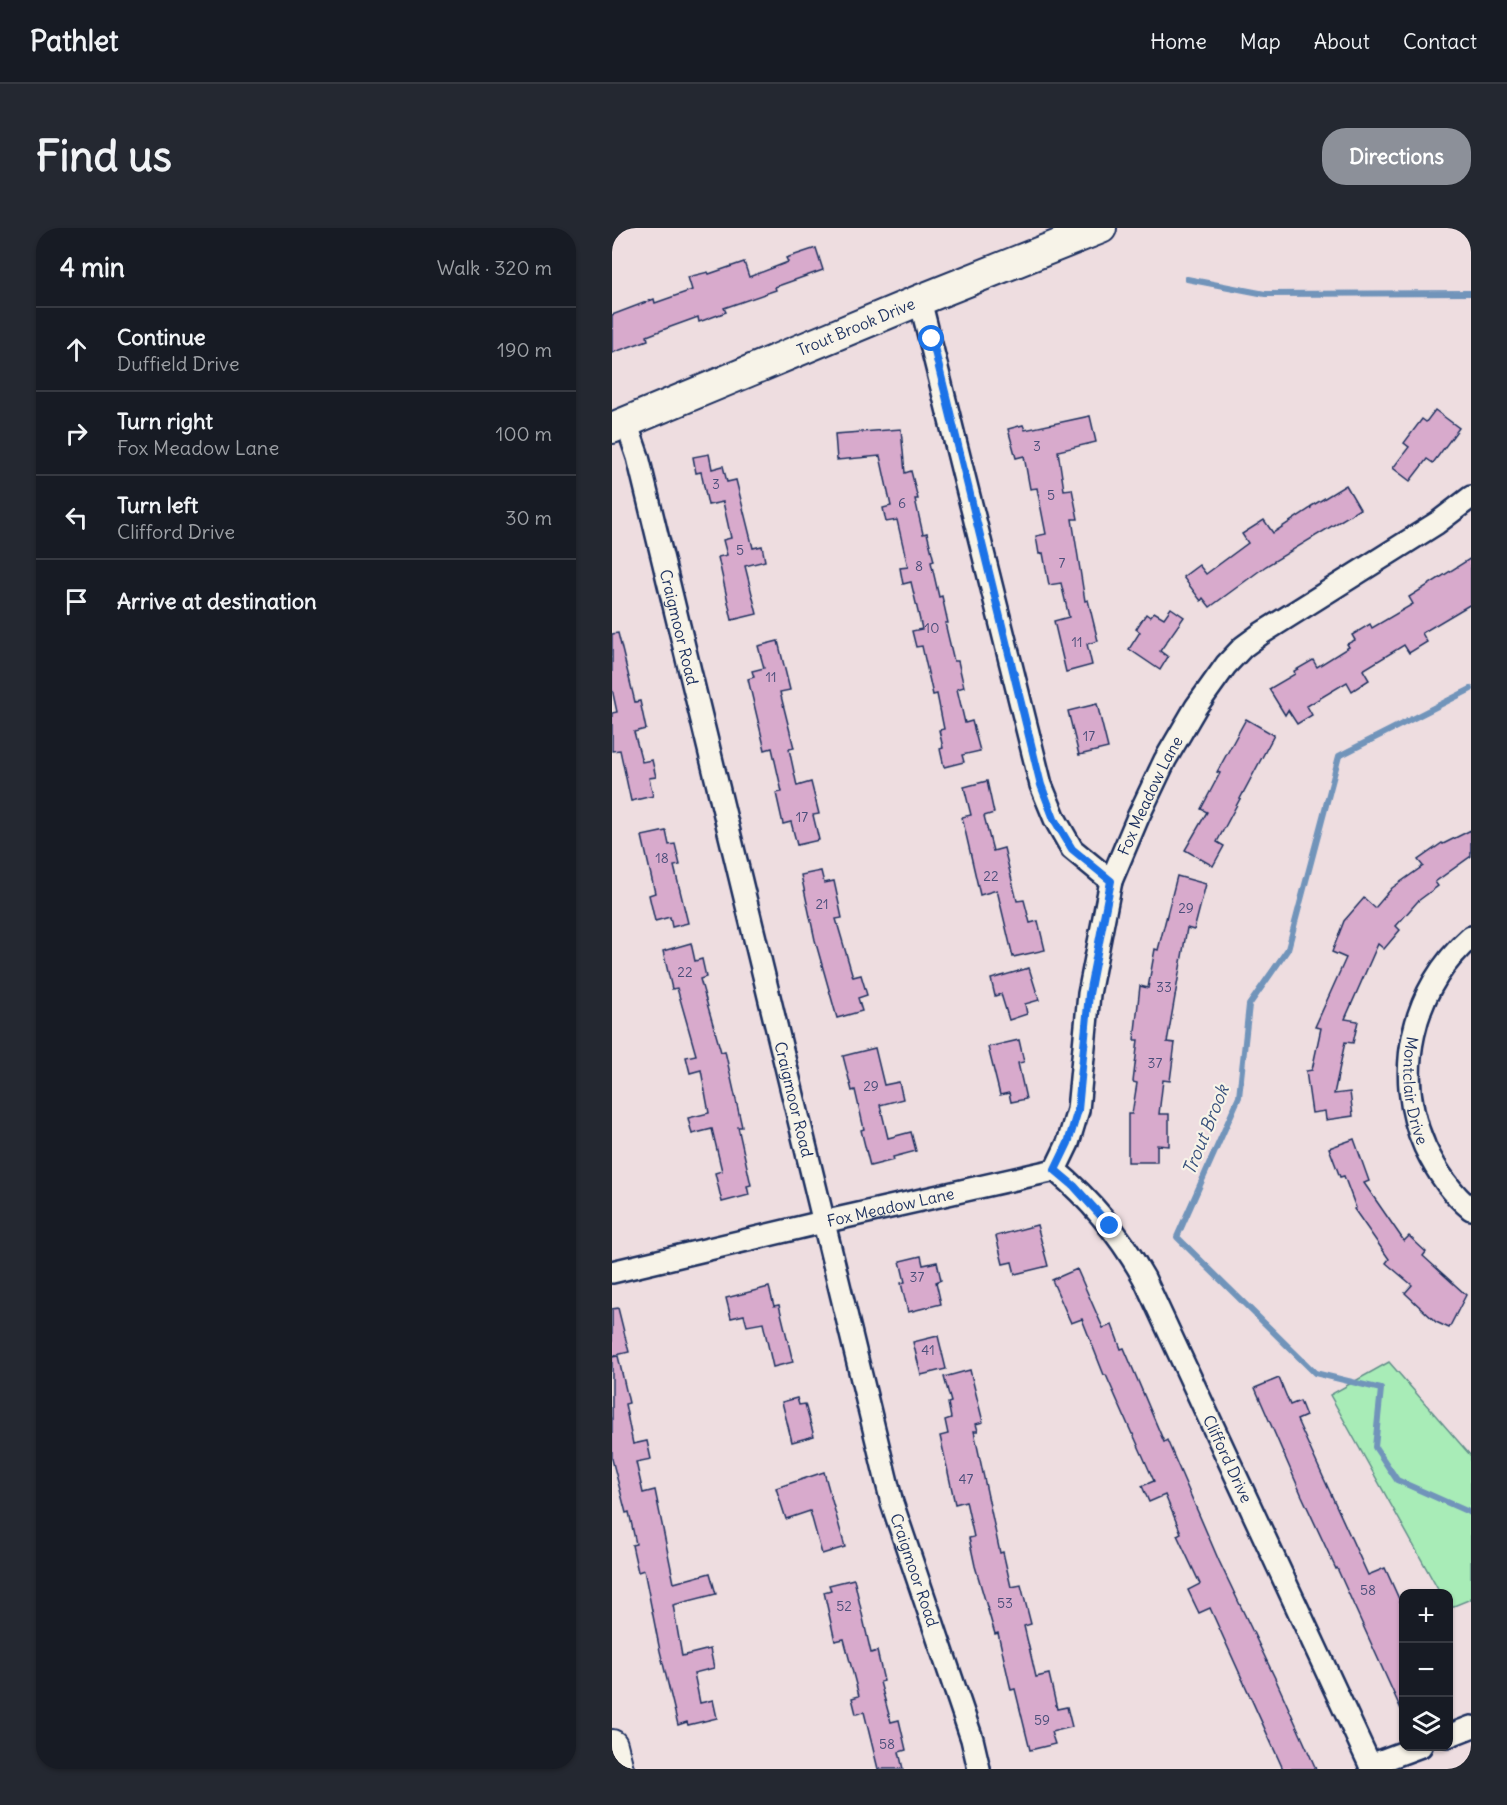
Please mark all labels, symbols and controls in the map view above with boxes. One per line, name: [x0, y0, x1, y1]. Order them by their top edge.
text: Pathlet: [30, 23, 119, 59]
text: Home: [1150, 28, 1207, 55]
text: Map: [1240, 28, 1281, 55]
text: About: [1314, 28, 1370, 55]
text: Contact: [1403, 28, 1477, 55]
button: Directions: [1322, 128, 1471, 185]
text: Find us: [36, 130, 172, 182]
text: 4 min: [60, 251, 125, 284]
text: Walk · 320 m: [437, 255, 552, 280]
street label: Trout Brook Drive: [794, 293, 918, 360]
text: Continue: [117, 323, 206, 351]
route start: [918, 325, 944, 351]
icon: ahead: [60, 333, 93, 366]
text: 190 m: [497, 337, 552, 362]
text: Duffield Drive: [117, 351, 240, 376]
text: Turn right: [117, 407, 213, 435]
icon: right: [60, 417, 93, 450]
text: 100 m: [495, 421, 552, 446]
text: Fox Meadow Lane: [117, 435, 279, 460]
house number: 3: [1033, 437, 1041, 455]
house number: 3: [712, 475, 720, 493]
house number: 5: [1047, 486, 1055, 504]
text: Turn left: [117, 491, 198, 519]
house number: 6: [898, 494, 906, 512]
icon: left: [60, 501, 93, 534]
text: 30 m: [505, 505, 552, 530]
text: Clifford Drive: [117, 519, 235, 544]
house number: 5: [736, 541, 744, 559]
house number: 7: [1059, 554, 1066, 572]
house number: 8: [915, 557, 923, 575]
street label: Craigmoor Road: [656, 567, 703, 687]
icon: arrive: [60, 585, 93, 618]
text: Arrive at destination: [117, 587, 317, 615]
house number: 10: [925, 619, 939, 637]
house number: 11: [1071, 633, 1083, 651]
house number: 11: [765, 668, 777, 686]
house number: 17: [1083, 727, 1095, 745]
street label: Fox Meadow Lane: [1113, 732, 1187, 858]
house number: 17: [796, 808, 808, 826]
house number: 18: [655, 849, 669, 867]
house number: 22: [983, 867, 999, 885]
house number: 21: [815, 895, 829, 913]
house number: 29: [1178, 899, 1194, 917]
house number: 22: [677, 963, 693, 981]
house number: 33: [1156, 978, 1172, 996]
street label: Montclair Drive: [1399, 1035, 1433, 1147]
street label: Craigmoor Road: [770, 1039, 818, 1159]
house number: 37: [1148, 1054, 1163, 1072]
house number: 29: [863, 1077, 879, 1095]
water label: Trout Brook: [1177, 1080, 1235, 1178]
street label: Fox Meadow Lane: [825, 1183, 956, 1231]
route end: [1096, 1212, 1122, 1238]
house number: 37: [910, 1268, 925, 1286]
house number: 41: [921, 1341, 935, 1359]
street label: Clifford Drive: [1199, 1412, 1257, 1506]
house number: 47: [959, 1470, 974, 1488]
street label: Craigmoor Road: [886, 1511, 943, 1629]
house number: 58: [1360, 1581, 1376, 1599]
map controls: [1399, 1589, 1453, 1751]
button: +: [1399, 1589, 1453, 1643]
house number: 53: [997, 1594, 1013, 1612]
house number: 52: [836, 1597, 852, 1615]
button: −: [1399, 1643, 1453, 1697]
button: layers: [1399, 1697, 1453, 1751]
house number: 59: [1034, 1711, 1050, 1729]
house number: 58: [879, 1735, 895, 1753]

